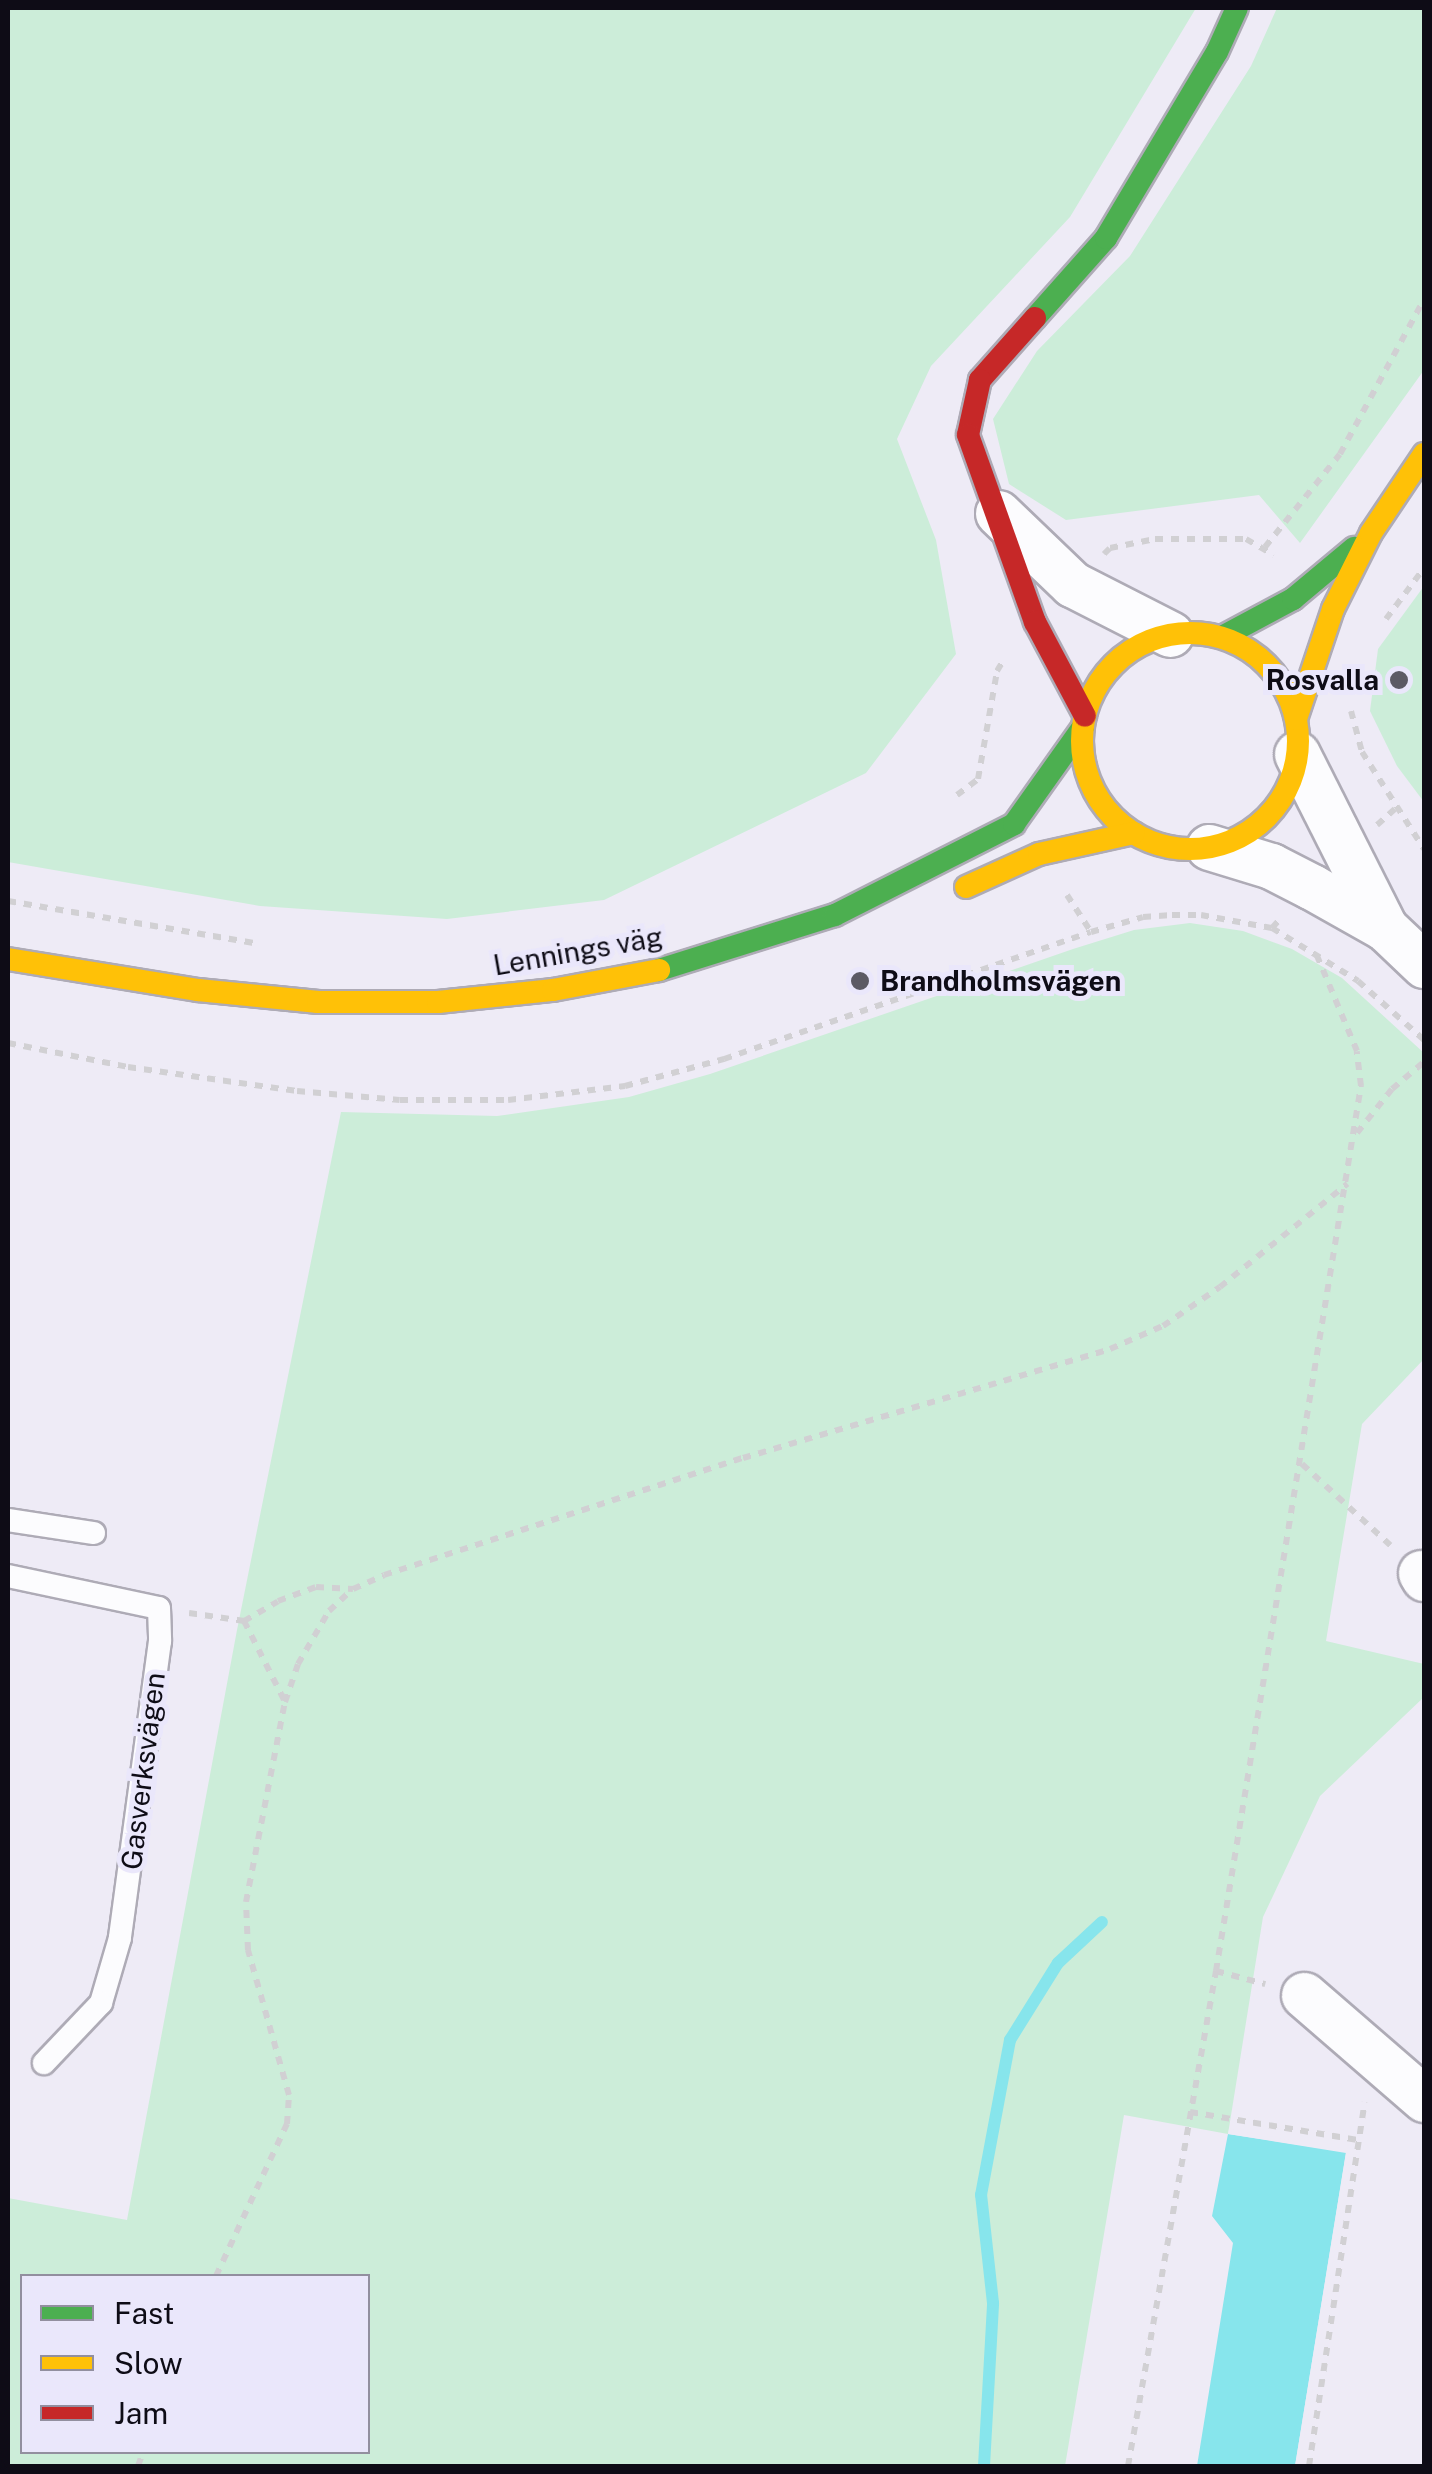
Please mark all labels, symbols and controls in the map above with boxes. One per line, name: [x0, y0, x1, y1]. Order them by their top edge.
place label: Rosvalla: [1266, 663, 1379, 697]
marker: Rosvalla: [1388, 669, 1410, 691]
street label: Lennings väg: [491, 920, 665, 982]
place label: Brandholmsvägen: [880, 964, 1121, 998]
marker: Brandholmsvägen: [849, 970, 871, 992]
street label: Gasverksvägen: [114, 1670, 172, 1872]
legend: [20, 2274, 370, 2454]
text: Fast: [114, 2295, 174, 2331]
text: Slow: [114, 2345, 183, 2381]
text: Jam: [114, 2395, 168, 2431]

